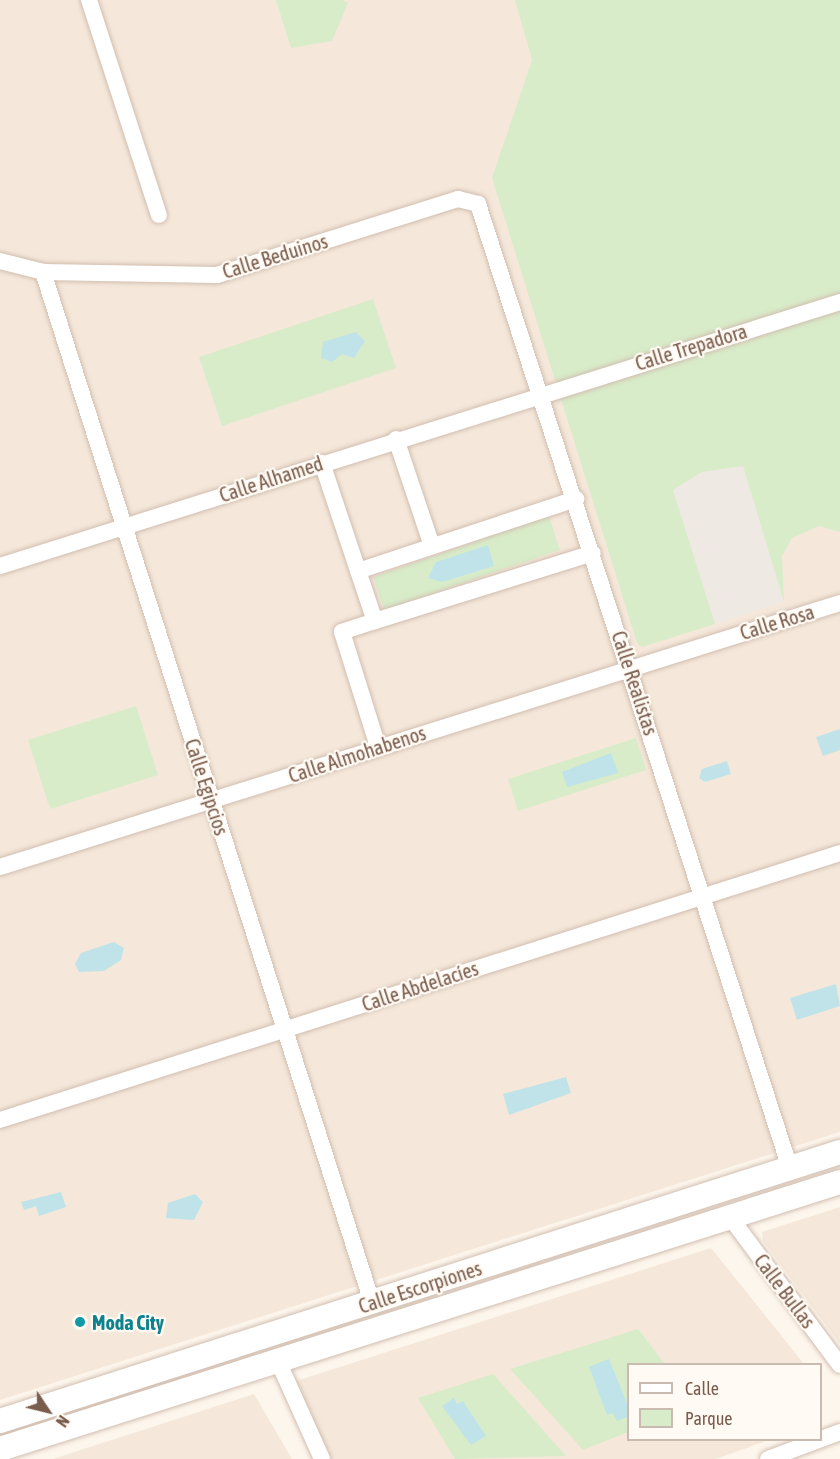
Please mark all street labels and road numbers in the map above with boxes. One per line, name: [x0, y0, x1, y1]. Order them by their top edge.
street label: Calle Beduinos: [219, 229, 331, 283]
street label: Calle Trepadora: [632, 319, 750, 375]
street label: Calle Alhamed: [216, 451, 326, 507]
street label: Calle Rosa: [737, 599, 817, 645]
street label: Calle Realistas: [607, 628, 663, 738]
street label: Calle Almohabenos: [285, 720, 429, 788]
street label: Calle Egipcios: [180, 736, 234, 838]
street label: Calle Abdelacíes: [359, 956, 481, 1016]
street label: Calle Bullas: [749, 1249, 821, 1333]
street label: Calle Escorpiones: [355, 1256, 485, 1318]

